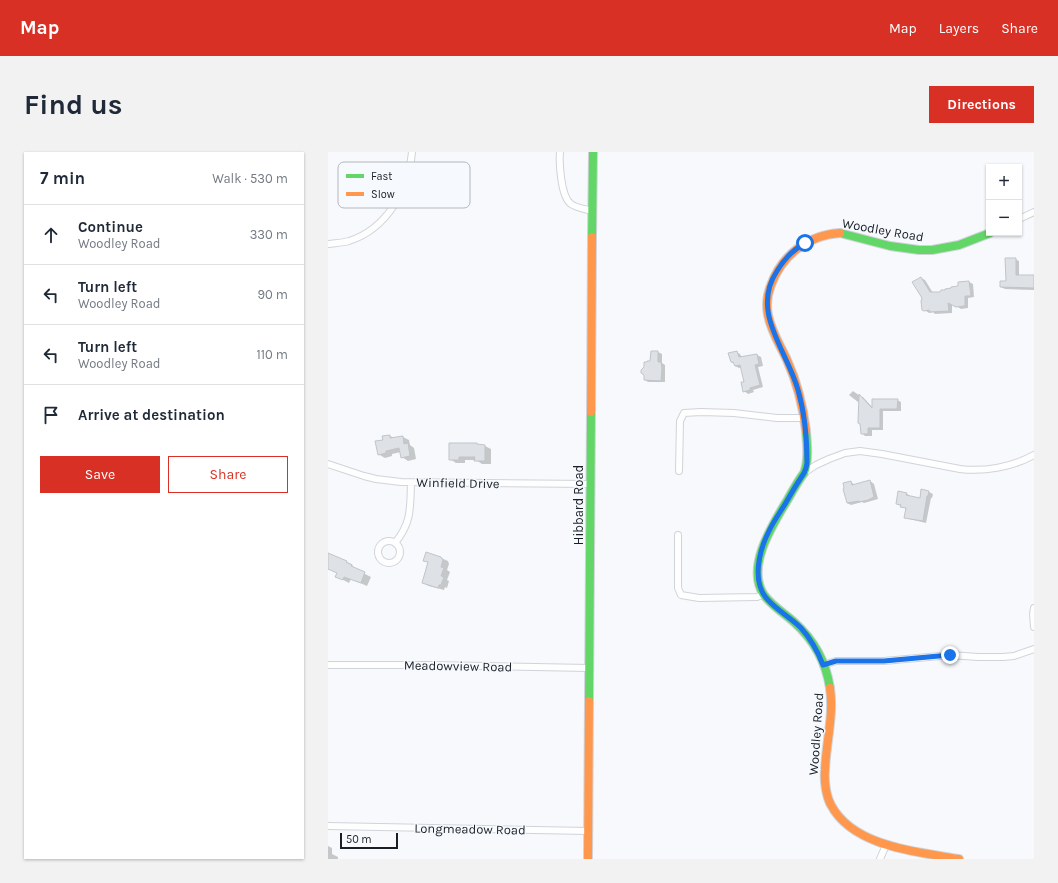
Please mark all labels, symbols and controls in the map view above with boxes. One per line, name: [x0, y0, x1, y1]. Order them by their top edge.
text: Map: [20, 17, 59, 39]
text: Map: [889, 20, 917, 37]
text: Layers: [939, 20, 979, 37]
text: Share: [1001, 20, 1038, 37]
button: Directions: [929, 86, 1034, 123]
text: Find us: [24, 88, 123, 121]
legend: [338, 162, 470, 208]
map controls: [986, 164, 1022, 236]
button: +: [986, 164, 1022, 200]
text: 7 min: [40, 168, 85, 188]
text: Fast: [371, 170, 392, 183]
text: Walk · 530 m: [212, 171, 288, 186]
text: Slow: [371, 188, 395, 201]
button: −: [986, 200, 1022, 236]
street label: Woodley Road: [841, 215, 925, 245]
text: Continue: [78, 218, 143, 236]
icon: ahead: [40, 224, 62, 246]
text: 330 m: [250, 227, 288, 242]
route start: [796, 234, 814, 252]
text: Woodley Road: [78, 236, 161, 251]
text: Turn left: [78, 278, 137, 296]
icon: left: [40, 284, 62, 306]
text: 90 m: [257, 287, 288, 302]
text: Woodley Road: [78, 296, 161, 311]
text: Turn left: [78, 338, 137, 356]
icon: left: [40, 344, 62, 366]
text: 110 m: [256, 347, 288, 362]
text: Woodley Road: [78, 356, 161, 371]
icon: arrive: [40, 404, 62, 426]
text: Arrive at destination: [78, 406, 225, 424]
button: Save: [40, 456, 160, 493]
button: Share: [168, 456, 288, 493]
street label: Hibbard Road: [571, 465, 586, 545]
street label: Winfield Drive: [416, 475, 500, 491]
route end: [941, 646, 959, 664]
street label: Meadowview Road: [404, 658, 512, 674]
street label: Woodley Road: [806, 692, 826, 776]
street label: Longmeadow Road: [414, 821, 526, 837]
scale bar: [340, 831, 398, 850]
text: 50 m: [346, 833, 372, 846]

